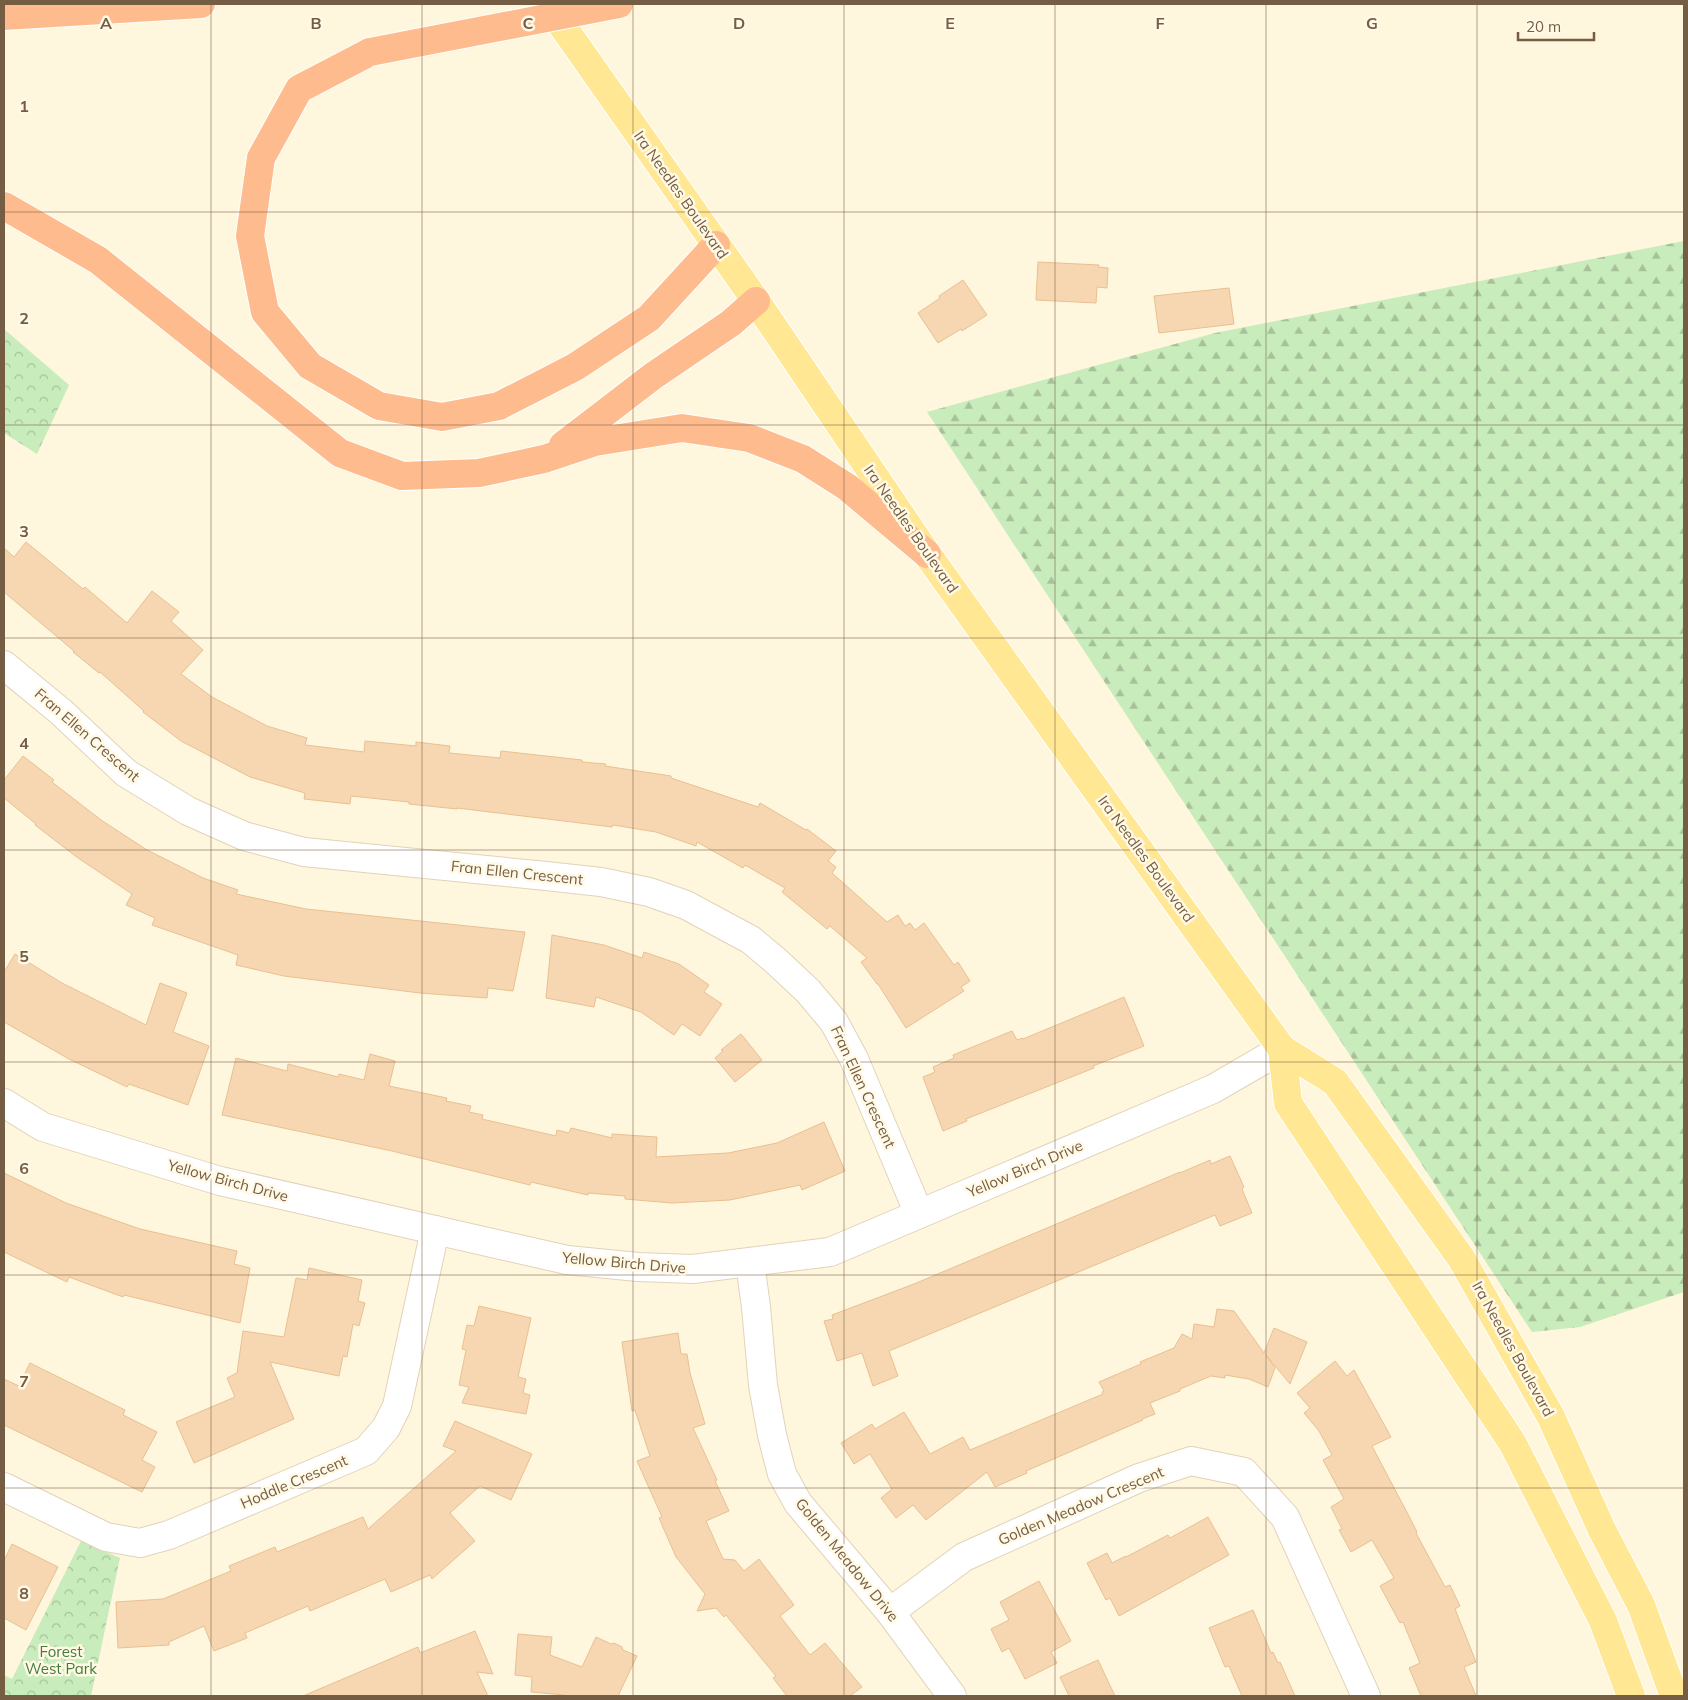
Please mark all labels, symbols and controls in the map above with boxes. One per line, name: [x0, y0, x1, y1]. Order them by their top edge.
scale bar: [1518, 10, 1594, 42]
text: A: [100, 13, 112, 33]
text: B: [310, 13, 322, 33]
text: C: [523, 13, 534, 33]
text: D: [733, 13, 745, 33]
text: E: [945, 13, 955, 33]
text: F: [1155, 13, 1165, 33]
text: G: [1366, 13, 1378, 33]
text: 20 m: [1526, 17, 1561, 36]
text: 1: [19, 96, 29, 116]
street label: Ira Needles Boulevard: [630, 127, 733, 262]
text: 2: [19, 308, 29, 328]
street label: Ira Needles Boulevard: [860, 461, 963, 596]
text: 3: [19, 521, 29, 541]
street label: Fran Ellen Crescent: [31, 684, 144, 785]
text: 4: [19, 733, 29, 753]
street label: Ira Needles Boulevard: [1094, 792, 1199, 926]
street label: Fran Ellen Crescent: [450, 856, 584, 889]
text: 5: [19, 946, 29, 966]
street label: Fran Ellen Crescent: [827, 1023, 900, 1151]
street label: Yellow Birch Drive: [963, 1136, 1086, 1202]
street label: Yellow Birch Drive: [165, 1155, 291, 1206]
text: 6: [19, 1158, 29, 1178]
street label: Yellow Birch Drive: [560, 1248, 687, 1277]
street label: Ira Needles Boulevard: [1468, 1278, 1559, 1420]
text: 7: [19, 1371, 29, 1391]
street label: Hoddle Crescent: [237, 1450, 350, 1513]
street label: Golden Meadow Crescent: [995, 1462, 1166, 1549]
street label: Golden Meadow Drive: [792, 1494, 903, 1625]
text: 8: [19, 1583, 29, 1603]
park label: Forest West Park: [25, 1642, 97, 1678]

